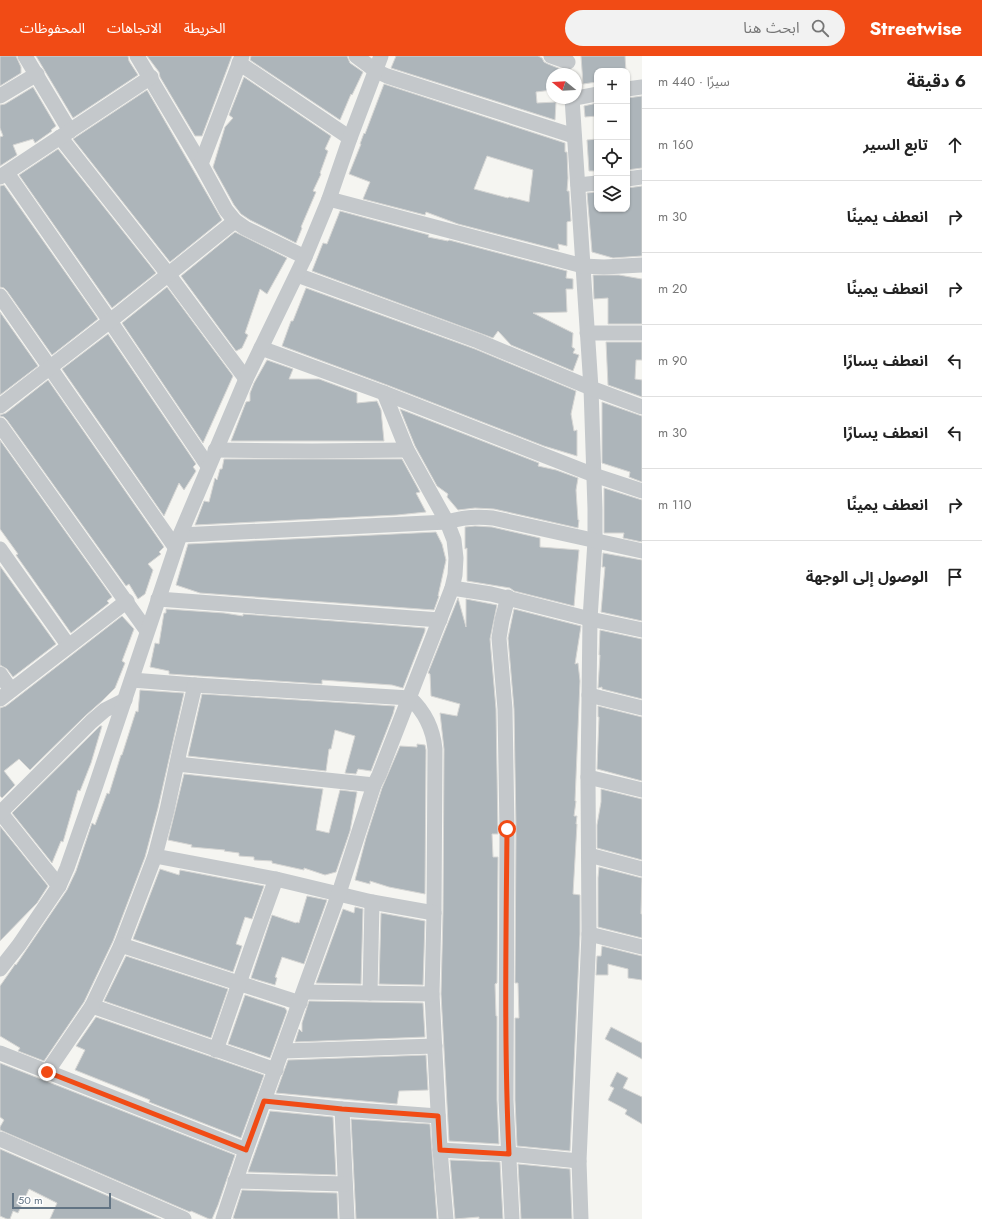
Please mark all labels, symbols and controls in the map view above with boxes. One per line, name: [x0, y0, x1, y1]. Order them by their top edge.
search box: [565, 10, 845, 46]
text: Streetwise: [869, 15, 962, 42]
text: ابحث هنا: [743, 17, 799, 39]
icon: search: [809, 17, 831, 39]
text: المحفوظات: [20, 18, 85, 38]
text: الاتجاهات: [107, 18, 162, 38]
text: الخريطة: [184, 18, 226, 38]
north arrow: [546, 68, 582, 104]
map controls: [594, 68, 630, 212]
button: +: [594, 68, 630, 104]
text: 6 دقيقة: [907, 69, 966, 93]
text: سيرًا · 440 m: [658, 72, 730, 91]
button: −: [594, 104, 630, 140]
text: تابع السير: [863, 134, 928, 156]
icon: ahead: [944, 134, 966, 156]
text: 160 m: [658, 135, 693, 154]
button: locate: [594, 140, 630, 176]
button: layers: [594, 176, 630, 212]
text: انعطف يمينًا: [847, 206, 928, 228]
icon: right: [944, 206, 966, 228]
text: 30 m: [658, 207, 687, 226]
text: انعطف يمينًا: [847, 278, 928, 300]
icon: right: [944, 278, 966, 300]
text: 20 m: [658, 279, 687, 298]
text: انعطف يسارًا: [843, 350, 928, 372]
icon: left: [944, 350, 966, 372]
text: 90 m: [658, 351, 687, 370]
text: انعطف يسارًا: [843, 422, 928, 444]
icon: left: [944, 422, 966, 444]
text: 30 m: [658, 423, 687, 442]
text: انعطف يمينًا: [847, 494, 928, 516]
icon: right: [944, 494, 966, 516]
text: 110 m: [658, 495, 692, 514]
text: الوصول إلى الوجهة: [806, 566, 928, 588]
icon: arrive: [944, 566, 966, 588]
route start: [498, 820, 516, 838]
route end: [38, 1063, 56, 1081]
scale bar: [12, 1191, 111, 1210]
text: 50 m: [18, 1192, 43, 1208]

